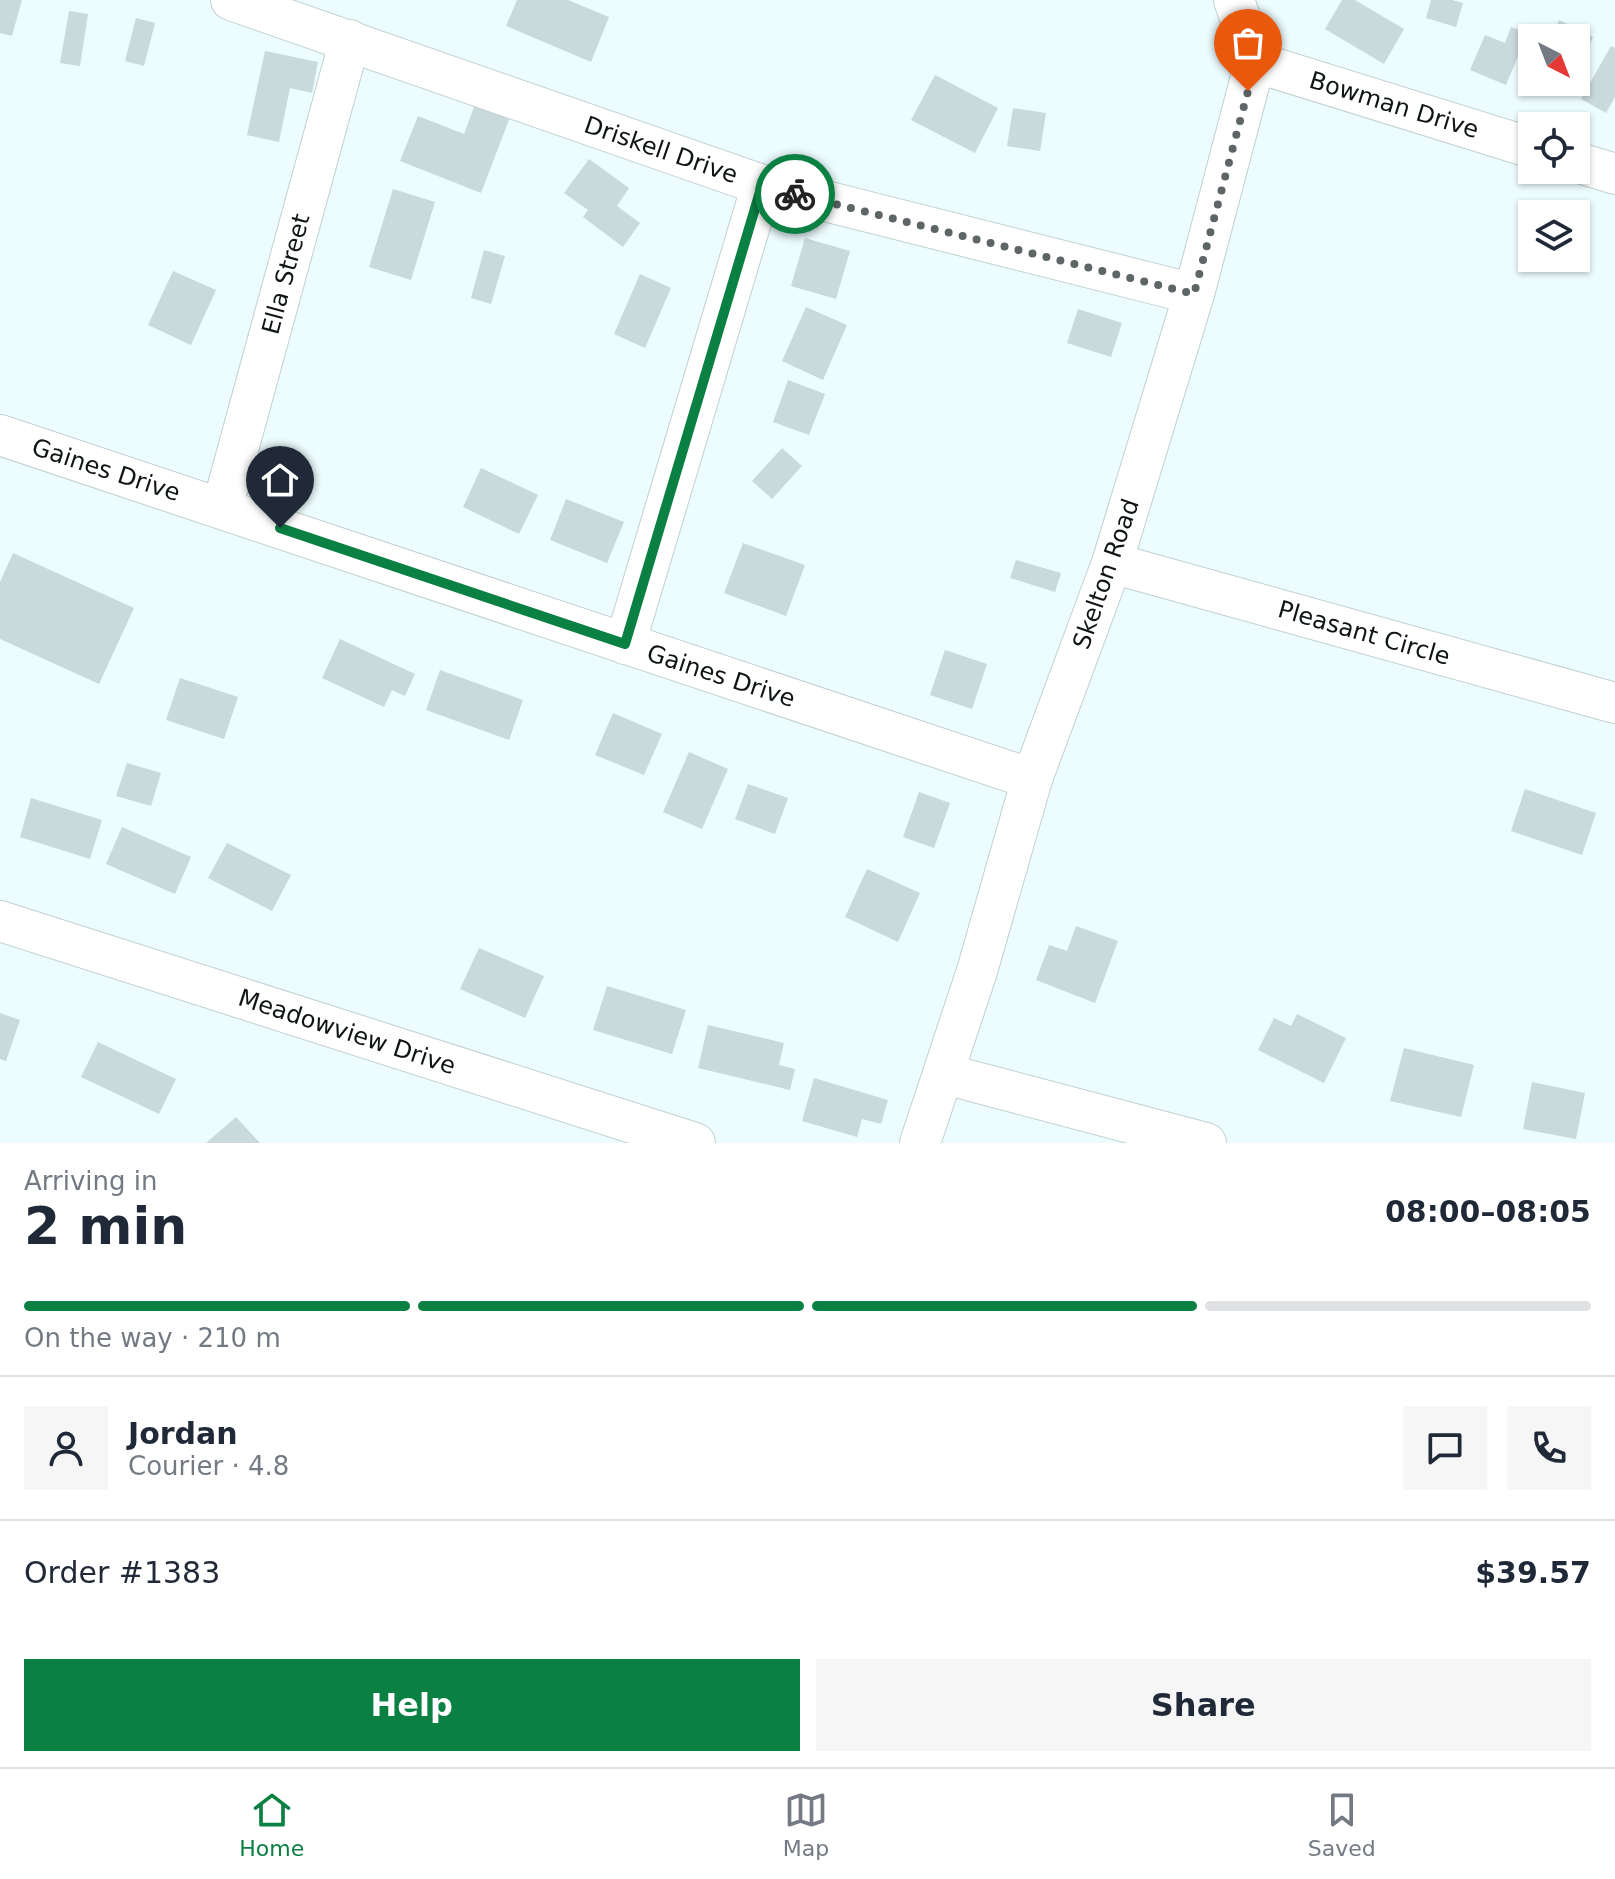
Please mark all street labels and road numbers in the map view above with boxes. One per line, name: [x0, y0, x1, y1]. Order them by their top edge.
street label: Bowman Drive: [1306, 66, 1482, 144]
street label: Driskell Drive: [581, 111, 741, 189]
street label: Ella Street: [256, 211, 316, 337]
street label: Gaines Drive: [28, 433, 184, 507]
street label: Skelton Road: [1067, 495, 1145, 653]
street label: Pleasant Circle: [1275, 595, 1453, 671]
street label: Gaines Drive: [643, 639, 799, 713]
street label: Meadowview Drive: [235, 984, 459, 1080]

